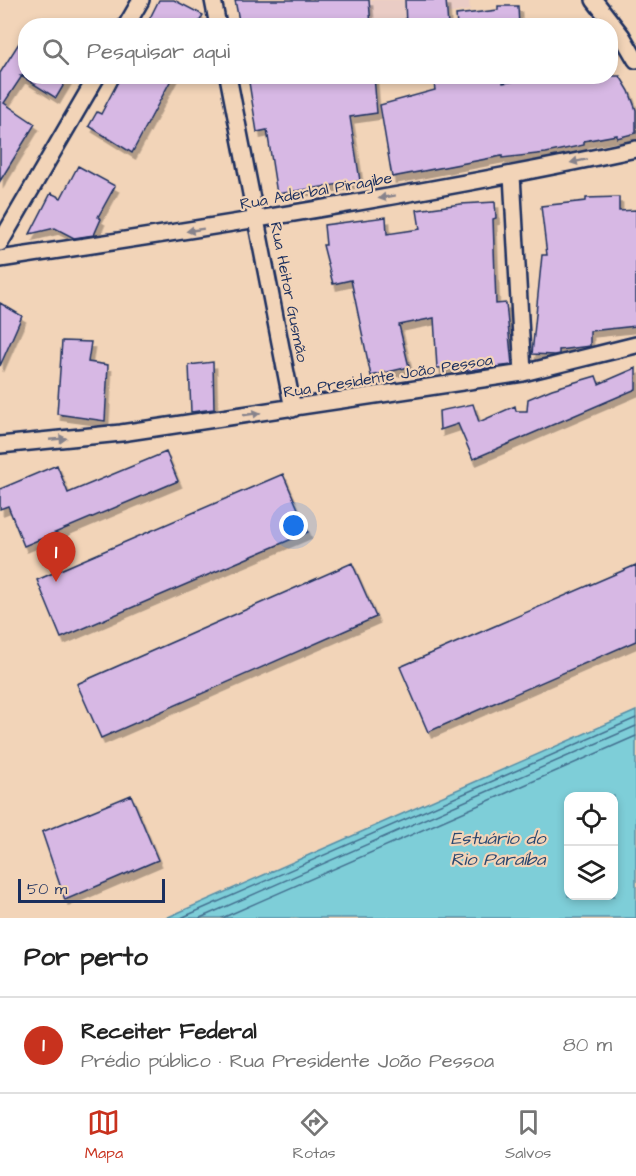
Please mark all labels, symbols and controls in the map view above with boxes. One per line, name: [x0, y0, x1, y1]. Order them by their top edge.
search box: [18, 18, 618, 84]
icon: search: [39, 35, 72, 68]
text: Pesquisar aqui: [87, 36, 230, 67]
one-way arrow: [569, 157, 588, 166]
street label: Rua Aderbal Piragibe: [238, 167, 394, 216]
one-way arrow: [377, 193, 396, 202]
street label: Rua Heitor Gusmão: [265, 220, 313, 364]
one-way arrow: [185, 225, 204, 234]
street label: Rua Presidente João Pessoa: [282, 349, 494, 403]
one-way arrow: [242, 410, 261, 419]
one-way arrow: [49, 434, 68, 444]
your location: [279, 511, 308, 540]
pin: 1: [36, 532, 76, 582]
map controls: [564, 792, 618, 900]
button: locate: [564, 792, 618, 846]
water label: Estuário do Rio Paraíba: [451, 826, 547, 872]
button: layers: [564, 846, 618, 900]
scale bar: [18, 876, 165, 904]
text: 50 m: [27, 878, 67, 900]
text: Por perto: [24, 939, 148, 975]
text: Receiter Federal: [81, 1016, 257, 1047]
text: 1: [42, 1031, 45, 1059]
text: 80 m: [563, 1031, 612, 1059]
text: Prédio público · Rua Presidente João Pessoa: [81, 1047, 494, 1075]
tab: Mapa: [85, 1106, 123, 1164]
tab: Rotas: [293, 1106, 336, 1164]
tab: Salvos: [505, 1106, 551, 1164]

